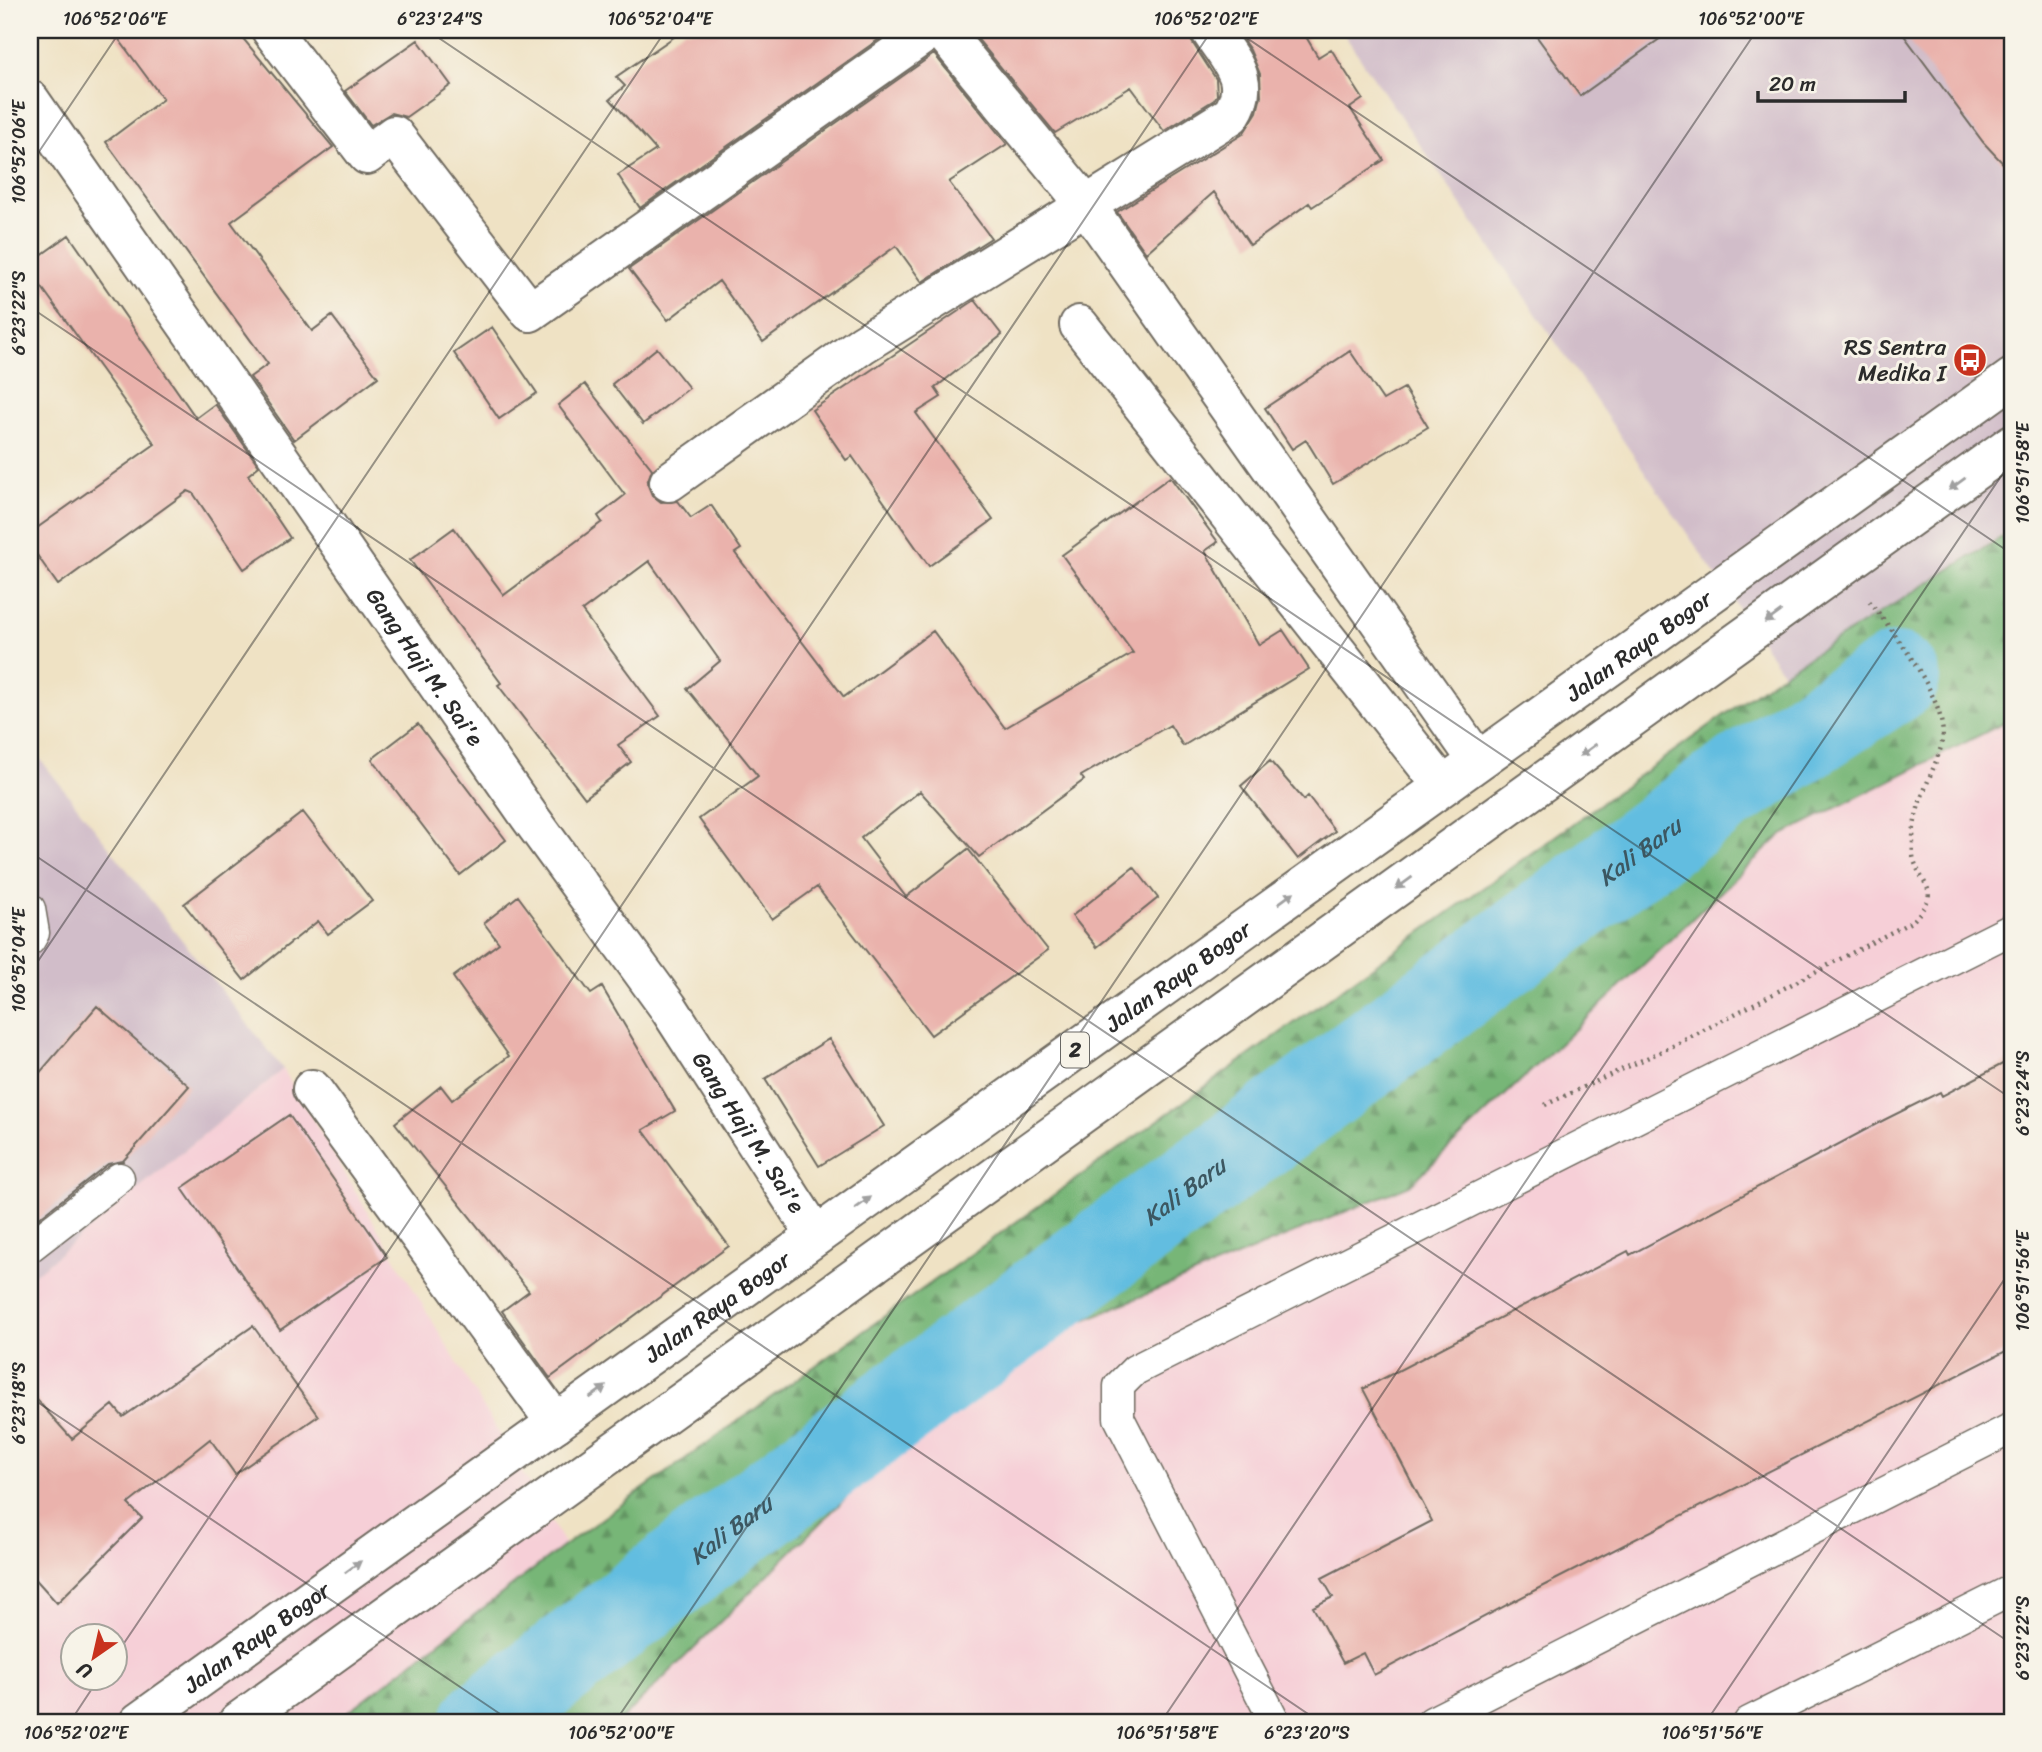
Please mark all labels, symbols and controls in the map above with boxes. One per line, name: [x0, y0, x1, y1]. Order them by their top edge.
text: 106°52'06"E: [63, 3, 168, 35]
text: 6°23'24"S: [397, 3, 483, 35]
text: 106°52'04"E: [607, 3, 714, 35]
text: 106°52'02"E: [1154, 3, 1259, 35]
text: 106°52'00"E: [1698, 3, 1805, 35]
scale bar: [1758, 60, 1906, 104]
text: 20 m: [1769, 65, 1816, 103]
text: 106°52'06"E: [3, 99, 35, 204]
text: 6°23'22"S: [3, 271, 35, 355]
place label: RS Sentra Medika I: [1844, 327, 1948, 394]
bus stop icon: RS Sentra Medika I: [1951, 341, 1989, 379]
text: 106°51'58"E: [2007, 421, 2039, 524]
one-way arrow: [1948, 477, 1966, 491]
street label: Jalan Raya Bogor: [1556, 578, 1722, 713]
street label: Gang Haji M. Sai'e: [355, 579, 495, 755]
one-way arrow: [1764, 610, 1782, 624]
one-way arrow: [1579, 743, 1597, 757]
water label: Kali Baru: [1589, 804, 1694, 898]
one-way arrow: [1394, 876, 1413, 890]
one-way arrow: [1277, 891, 1295, 905]
text: 106°52'04"E: [3, 906, 35, 1013]
street label: Jalan Raya Bogor: [1095, 908, 1261, 1044]
road number: 2: [1061, 1032, 1089, 1068]
street label: Gang Haji M. Sai'e: [681, 1043, 817, 1222]
text: 6°23'24"S: [2007, 1050, 2039, 1136]
water label: Kali Baru: [1133, 1144, 1238, 1237]
one-way arrow: [854, 1196, 872, 1210]
text: 106°51'56"E: [2007, 1229, 2039, 1332]
street label: Jalan Raya Bogor: [635, 1239, 801, 1374]
text: 6°23'18"S: [3, 1362, 35, 1444]
one-way arrow: [589, 1385, 607, 1399]
water label: Kali Baru: [679, 1482, 784, 1576]
one-way arrow: [344, 1560, 362, 1574]
street label: Jalan Raya Bogor: [174, 1570, 340, 1705]
text: 6°23'22"S: [2007, 1596, 2039, 1680]
north arrow: [60, 1622, 130, 1692]
text: U: [69, 1653, 99, 1688]
text: 106°52'02"E: [24, 1717, 129, 1749]
text: 106°52'00"E: [568, 1717, 675, 1749]
text: 106°51'58"E: [1116, 1717, 1219, 1749]
text: 6°23'20"S: [1264, 1717, 1350, 1749]
text: 106°51'56"E: [1661, 1717, 1764, 1749]

